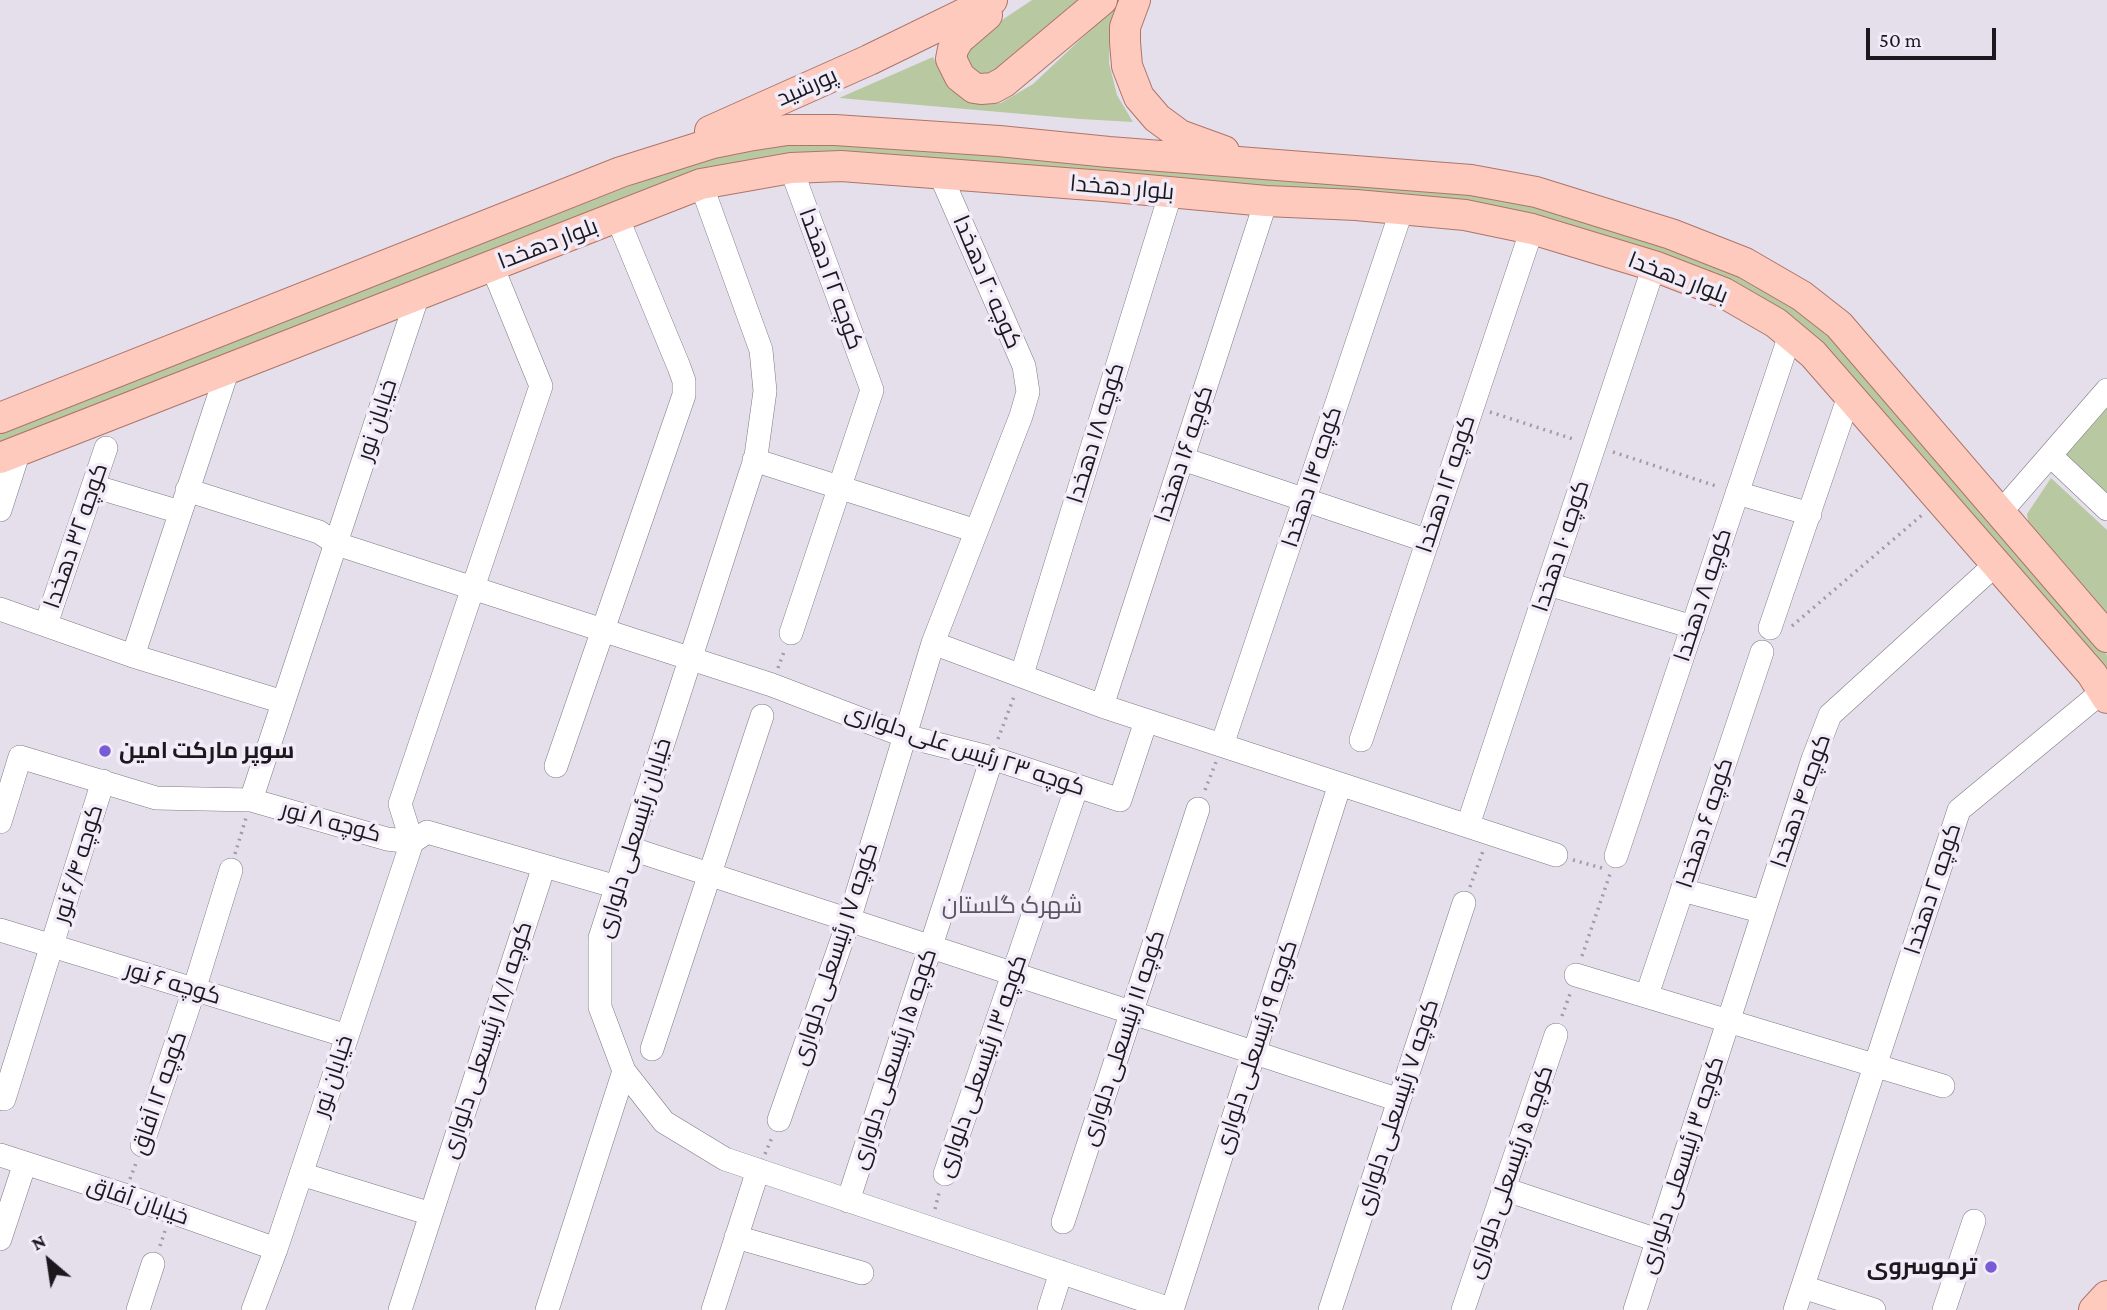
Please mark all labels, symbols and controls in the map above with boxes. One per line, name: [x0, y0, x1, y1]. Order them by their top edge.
scale bar: [1869, 14, 1998, 58]
text: 50 m: [1879, 28, 1922, 52]
street label: پورشید: [772, 61, 842, 113]
street label: بلوار دهخدا: [1069, 170, 1175, 206]
street label: کوچه ۲۲ دهخدا: [793, 205, 869, 353]
street label: کوچه ۲۰ دهخدا: [947, 211, 1027, 353]
street label: بلوار دهخدا: [494, 212, 602, 276]
street label: بلوار دهخدا: [1624, 246, 1732, 310]
street label: کوچه ۱۸ دهخدا: [1062, 359, 1130, 507]
street label: خیابان نور: [351, 376, 403, 464]
street label: کوچه ۱۶ دهخدا: [1149, 382, 1219, 526]
street label: کوچه ۱۴ دهخدا: [1276, 403, 1348, 551]
street label: کوچه ۱۲ دهخدا: [1411, 412, 1481, 556]
street label: کوچه ۳۲ دهخدا: [38, 460, 114, 612]
street label: کوچه ۱۰ دهخدا: [1527, 477, 1595, 615]
street label: کوچه ۸ دهخدا: [1668, 525, 1738, 665]
street label: کوچه ۲۳ رئیس علی دلواری: [841, 698, 1089, 802]
street label: کوچه ۴ دهخدا: [1765, 731, 1837, 871]
street label: خیابان رئیسعلی دلواری: [590, 735, 678, 941]
place label: سوپر مارکت امین: [119, 737, 294, 765]
marker: سوپر مارکت امین: [97, 743, 113, 759]
street label: کوچه ۶ دهخدا: [1671, 754, 1739, 892]
street label: کوچه ۸ نور: [278, 795, 384, 849]
street label: کوچه ۶/۴ نور: [47, 801, 109, 927]
street label: کوچه ۲ دهخدا: [1899, 820, 1967, 958]
street label: کوچه ۱۷ رئیسعلی دلواری: [786, 839, 884, 1069]
district label: شهرک گلستان: [942, 892, 1082, 920]
street label: کوچه ۱۸/۱ رئیسعلی دلواری: [436, 918, 538, 1162]
street label: کوچه ۱۱ رئیسعلی دلواری: [1075, 927, 1171, 1149]
street label: کوچه ۹ رئیسعلی دلواری: [1208, 937, 1304, 1157]
street label: کوچه ۱۵ رئیسعلی دلواری: [845, 945, 943, 1173]
street label: کوچه ۱۳ رئیسعلی دلواری: [931, 951, 1033, 1181]
street label: کوچه ۶ نور: [122, 955, 224, 1011]
street label: کوچه ۷ رئیسعلی دلواری: [1349, 996, 1445, 1218]
street label: کوچه ۱۲ آفاق: [125, 1028, 193, 1158]
street label: خیابان نور: [307, 1032, 359, 1120]
street label: کوچه ۳ رئیسعلی دلواری: [1634, 1053, 1730, 1277]
street label: کوچه ۵ رئیسعلی دلواری: [1461, 1062, 1559, 1282]
street label: خیابان آفاق: [84, 1171, 192, 1231]
north arrow: [14, 1226, 84, 1296]
text: N: [28, 1230, 49, 1255]
place label: ترموسروی: [1867, 1253, 1977, 1281]
marker: ترموسروی: [1983, 1259, 1999, 1275]

